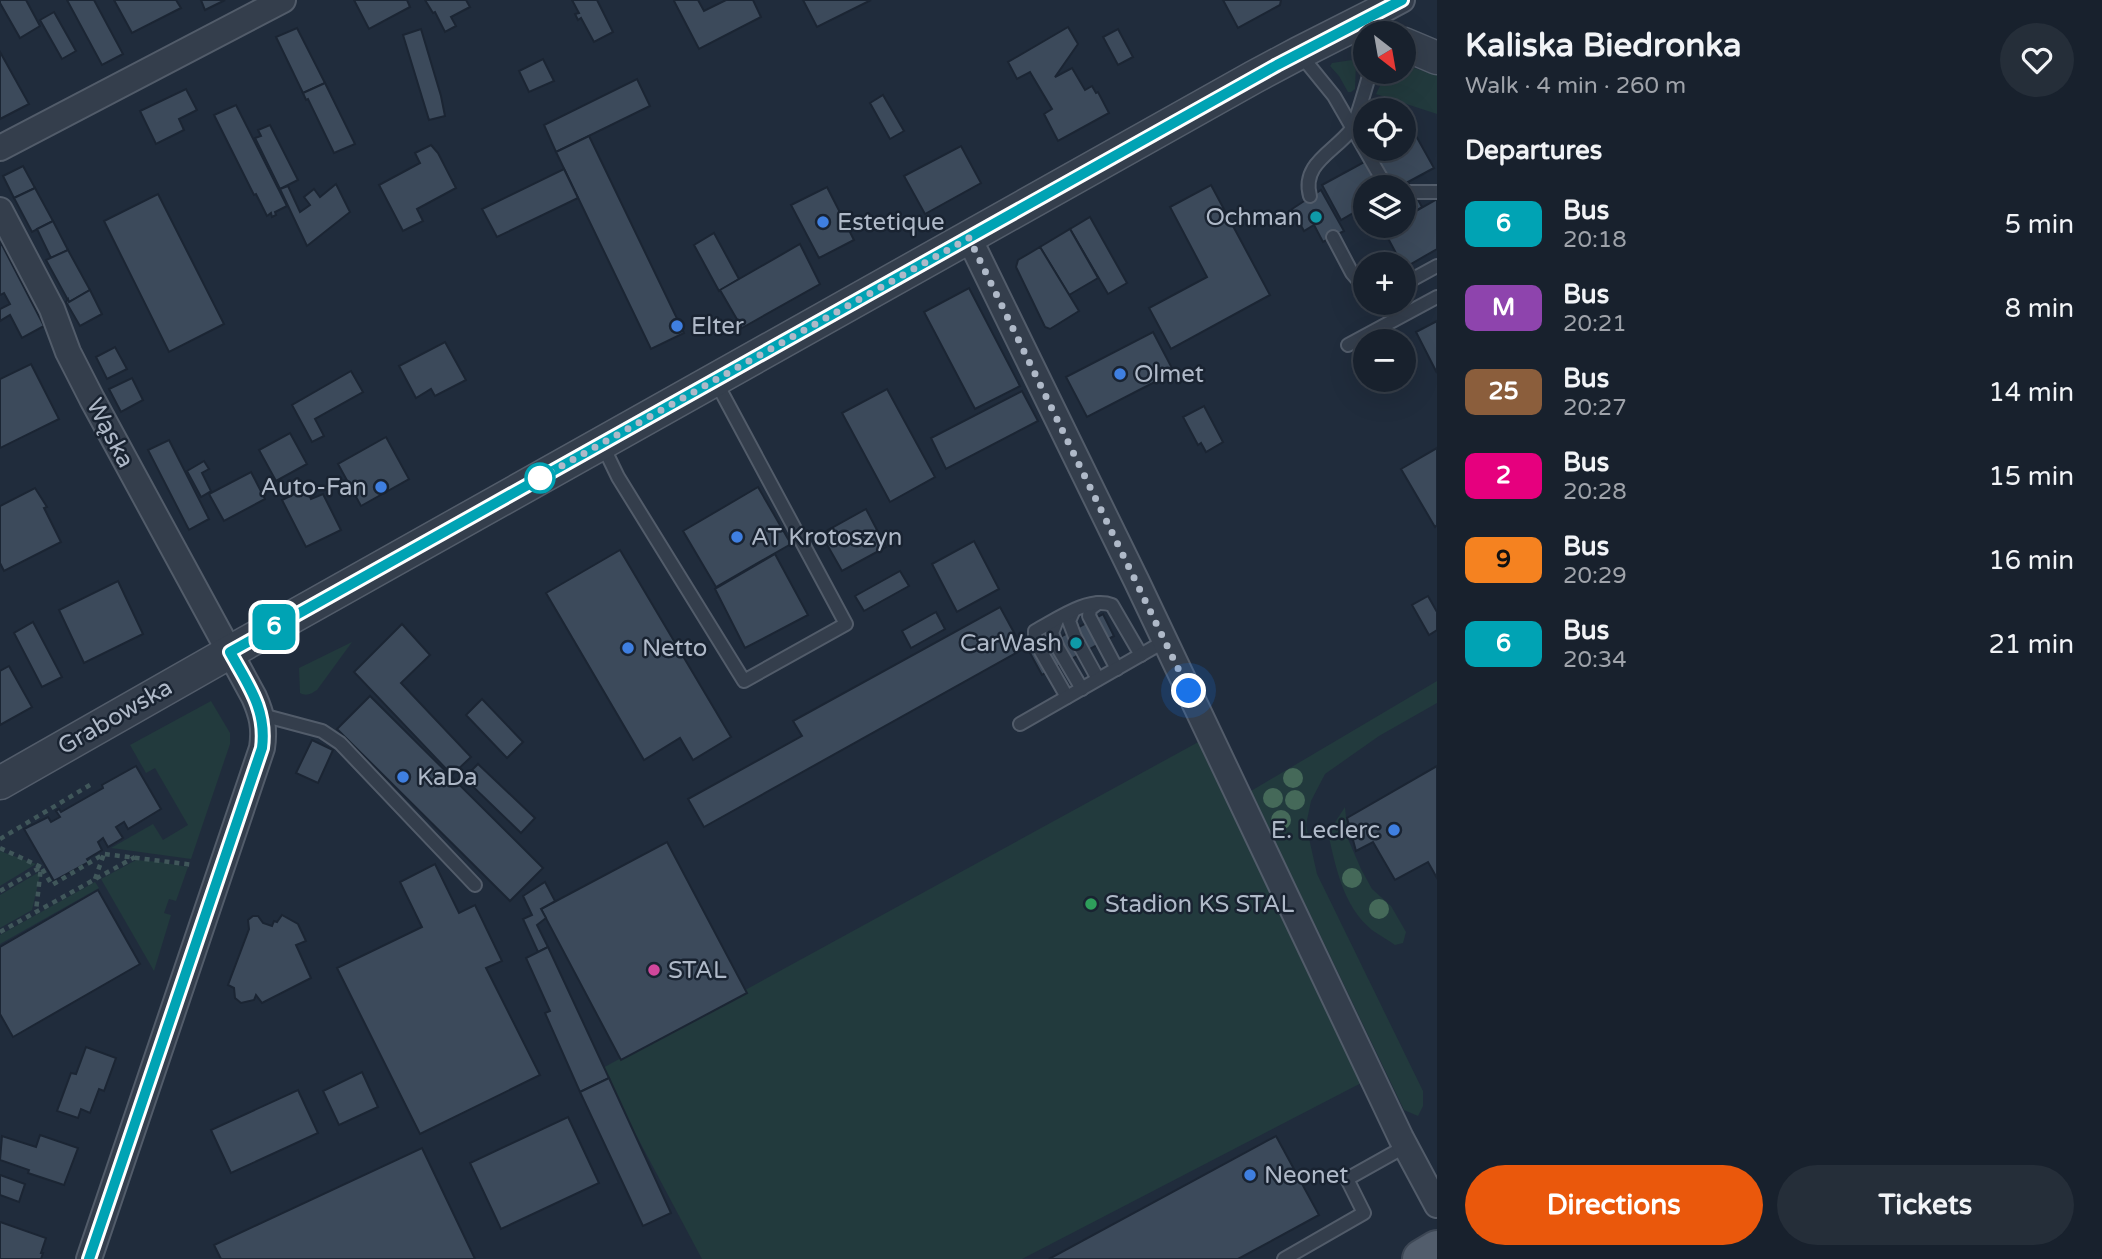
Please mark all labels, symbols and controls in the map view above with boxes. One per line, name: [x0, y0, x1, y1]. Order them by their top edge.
north arrow: [1353, 21, 1416, 84]
map controls: [1353, 21, 1416, 392]
button: heart: [2000, 23, 2074, 97]
text: Kaliska Biedronka: [1465, 26, 1742, 65]
text: Walk · 4 min · 260 m: [1465, 72, 1686, 100]
button: locate: [1353, 98, 1416, 161]
text: Departures: [1465, 135, 1602, 166]
button: layers: [1353, 175, 1416, 238]
text: Bus: [1563, 195, 1609, 226]
place label: Ochman: [1205, 203, 1302, 232]
place label: Estetique: [837, 208, 945, 237]
marker: Ochman: [1308, 209, 1324, 225]
text: 6: [1496, 209, 1511, 238]
text: 5 min: [2005, 209, 2074, 240]
marker: Estetique: [815, 214, 831, 230]
text: 20:18: [1563, 226, 1627, 254]
button: +: [1353, 252, 1416, 315]
text: Bus: [1563, 279, 1609, 310]
text: M: [1492, 293, 1515, 322]
text: 8 min: [2005, 293, 2074, 324]
text: 20:21: [1563, 310, 1627, 338]
place label: Elter: [691, 312, 745, 341]
marker: Elter: [669, 318, 685, 334]
button: −: [1353, 329, 1416, 392]
place label: Olmet: [1134, 360, 1204, 389]
text: Bus: [1563, 363, 1609, 394]
marker: Olmet: [1112, 366, 1128, 382]
text: 25: [1488, 377, 1519, 406]
text: 14 min: [1988, 377, 2074, 408]
street label: Wąska: [80, 393, 140, 473]
text: 20:27: [1563, 394, 1627, 422]
text: Bus: [1563, 447, 1609, 478]
text: 2: [1496, 461, 1511, 490]
text: 15 min: [1988, 461, 2074, 492]
unlabelled marker: [525, 463, 555, 493]
place label: Auto-Fan: [261, 473, 367, 502]
text: 20:28: [1563, 478, 1627, 506]
marker: Auto-Fan: [373, 479, 389, 495]
place label: AT Krotoszyn: [751, 523, 902, 552]
marker: AT Krotoszyn: [729, 529, 745, 545]
text: Bus: [1563, 531, 1609, 562]
text: 9: [1496, 545, 1511, 574]
text: 16 min: [1988, 545, 2074, 576]
text: 20:29: [1563, 562, 1627, 590]
line badge: 6: [251, 604, 297, 650]
text: 6: [266, 612, 282, 641]
text: Bus: [1563, 615, 1609, 646]
place label: CarWash: [960, 629, 1062, 658]
text: 6: [1496, 629, 1511, 658]
text: 21 min: [1988, 629, 2074, 660]
place label: Netto: [642, 634, 707, 663]
marker: CarWash: [1068, 635, 1084, 651]
marker: Netto: [620, 640, 636, 656]
text: 20:34: [1563, 646, 1627, 674]
street label: Grabowska: [53, 673, 177, 761]
your location: [1171, 673, 1206, 708]
place label: KaDa: [417, 763, 478, 792]
marker: KaDa: [395, 769, 411, 785]
place label: E. Leclerc: [1271, 816, 1380, 845]
marker: E. Leclerc: [1386, 822, 1402, 838]
place label: Stadion KS STAL: [1105, 890, 1295, 919]
marker: Stadion KS STAL: [1083, 896, 1099, 912]
place label: STAL: [668, 956, 727, 985]
marker: STAL: [646, 962, 662, 978]
place label: Neonet: [1264, 1161, 1348, 1190]
button: Directions: [1465, 1165, 1763, 1245]
button: Tickets: [1777, 1165, 2074, 1245]
marker: Neonet: [1242, 1167, 1258, 1183]

